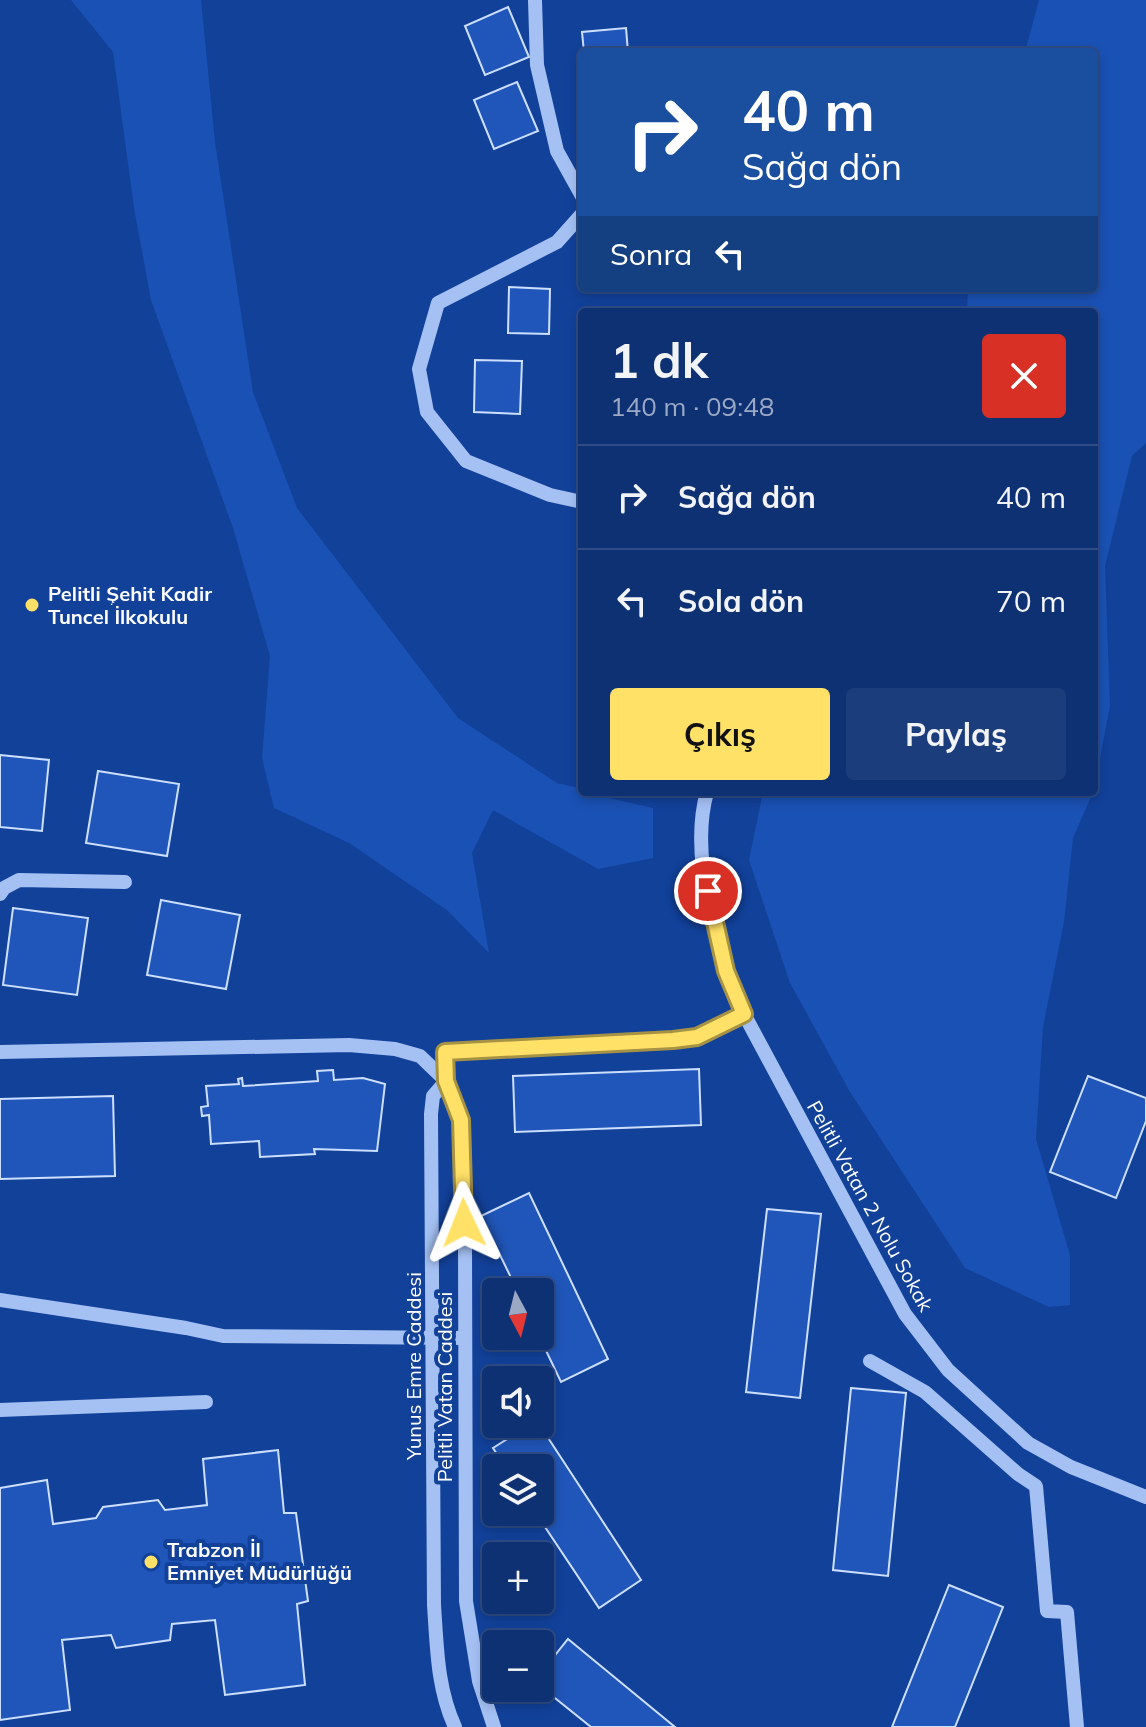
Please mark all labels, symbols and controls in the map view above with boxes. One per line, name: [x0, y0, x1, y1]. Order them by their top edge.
text: 40 m: [742, 75, 875, 145]
icon: right: [610, 80, 714, 184]
text: Sağa dön: [742, 144, 902, 189]
icon: left: [708, 232, 752, 276]
text: Sonra: [610, 235, 692, 273]
text: 1 dk: [610, 330, 708, 390]
button: close: [982, 334, 1066, 418]
text: 140 m · 09:48: [610, 390, 774, 423]
icon: right: [610, 475, 654, 519]
text: Sağa dön: [678, 478, 816, 516]
text: 40 m: [996, 478, 1066, 516]
icon: left: [610, 579, 654, 623]
place label: Pelitli Şehit Kadir Tuncel İlkokulu: [48, 581, 212, 629]
text: Sola dön: [678, 582, 804, 620]
text: 70 m: [996, 582, 1066, 620]
marker: Pelitli Şehit Kadir Tuncel İlkokulu: [23, 596, 41, 614]
button: Çıkış: [610, 688, 830, 780]
button: Paylaş: [846, 688, 1066, 780]
pin: [674, 857, 742, 925]
icon: arrive: [686, 869, 730, 913]
street label: Pelitli Vatan 2 Nolu Sokak: [802, 1096, 939, 1316]
position arrow: [422, 1181, 506, 1265]
street label: Yunus Emre Caddesi: [401, 1272, 426, 1461]
north arrow: [482, 1278, 554, 1350]
map controls: [482, 1278, 554, 1702]
street label: Pelitli Vatan Caddesi: [432, 1292, 457, 1482]
button: sound: [482, 1366, 554, 1438]
button: layers: [482, 1454, 554, 1526]
place label: Trabzon İl Emniyet Müdürlüğü: [167, 1537, 352, 1585]
button: +: [482, 1542, 554, 1614]
marker: Trabzon İl Emniyet Müdürlüğü: [142, 1553, 160, 1571]
button: −: [482, 1630, 554, 1702]

